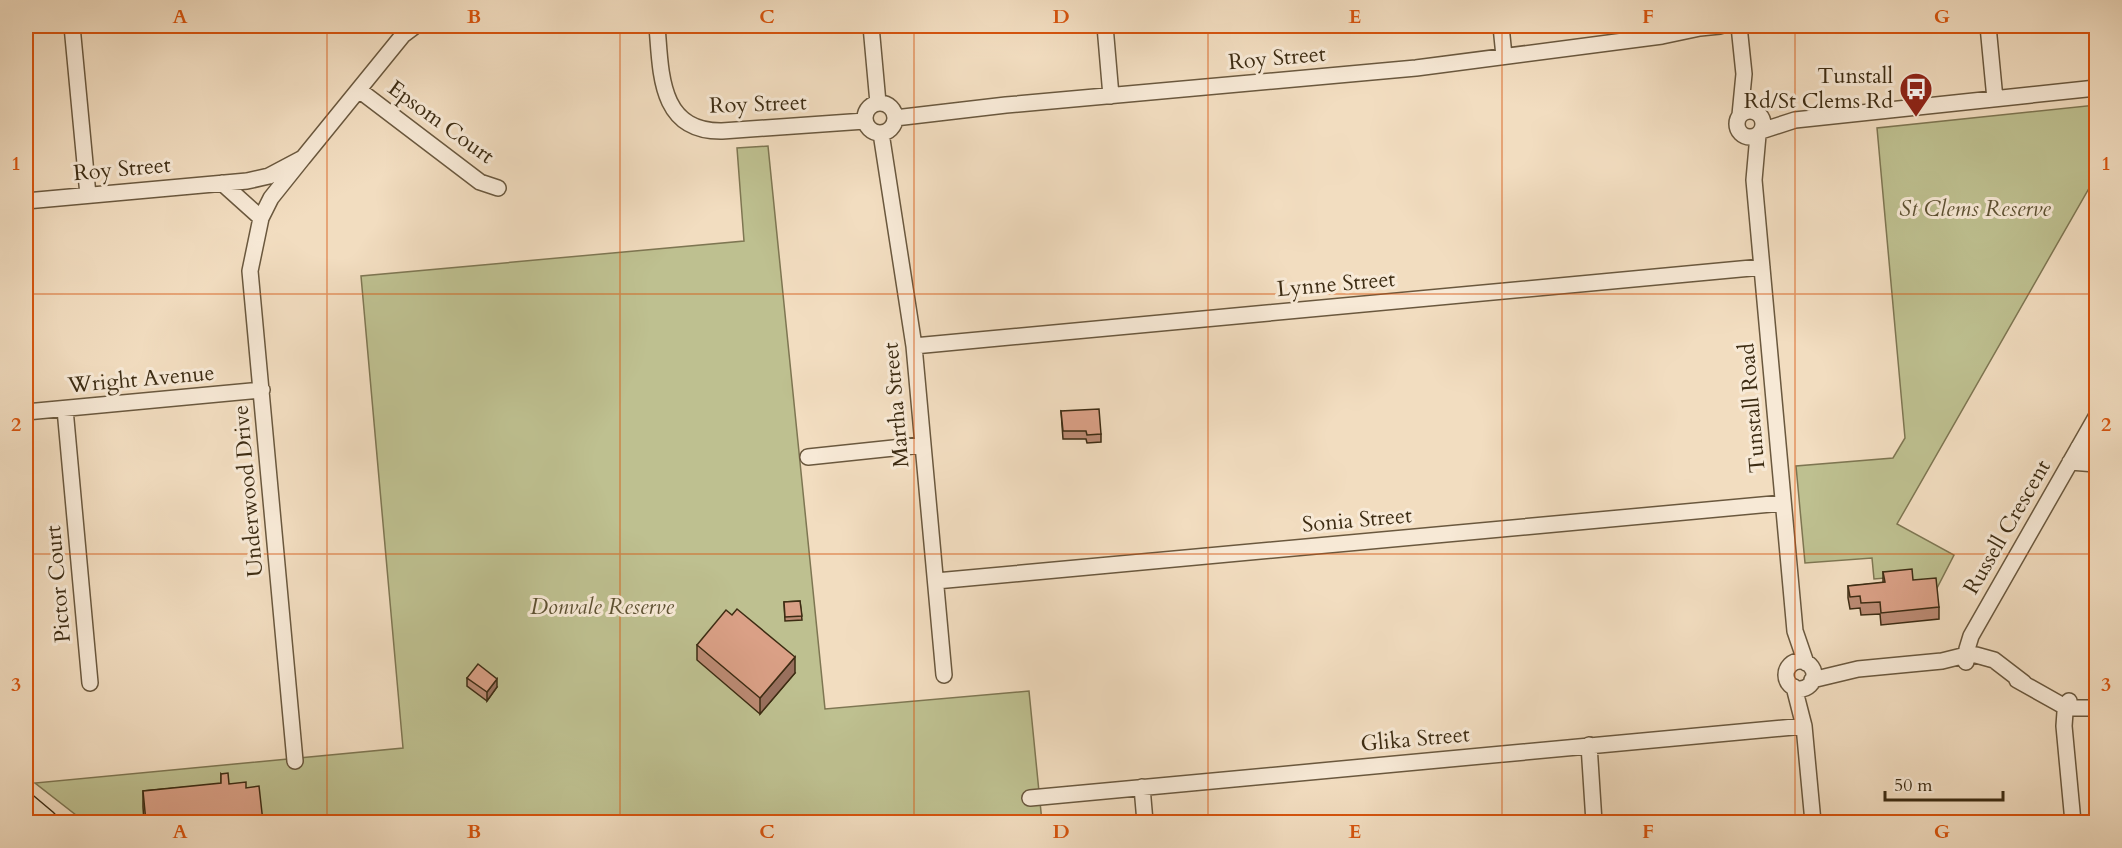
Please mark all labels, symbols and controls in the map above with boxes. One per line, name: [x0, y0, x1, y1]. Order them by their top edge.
text: A: [172, 3, 188, 30]
text: B: [467, 3, 481, 30]
text: C: [759, 3, 775, 30]
text: D: [1052, 3, 1070, 30]
text: E: [1349, 3, 1361, 30]
text: F: [1642, 3, 1654, 30]
text: G: [1934, 3, 1950, 30]
street label: Roy Street: [1227, 39, 1327, 77]
place label: Tunstall Rd/St Clems Rd: [1744, 61, 1893, 116]
bus stop icon: Tunstall Rd/St Clems Rd: [1898, 71, 1934, 118]
street label: Epsom Court: [382, 73, 500, 171]
street label: Roy Street: [709, 87, 807, 121]
text: 1: [11, 150, 21, 177]
street label: Roy Street: [72, 150, 172, 188]
text: 1: [2101, 150, 2111, 177]
park label: St Clems Reserve: [1899, 194, 2051, 224]
street label: Lynne Street: [1276, 264, 1397, 304]
street label: Martha Street: [876, 341, 916, 469]
street label: Tunstall Road: [1731, 342, 1773, 474]
street label: Wright Avenue: [65, 358, 216, 400]
street label: Underwood Drive: [226, 404, 270, 578]
text: 2: [11, 411, 21, 438]
text: 2: [2101, 411, 2111, 438]
street label: Russell Crescent: [1956, 454, 2058, 600]
street label: Sonia Street: [1301, 500, 1413, 540]
street label: Pictor Court: [38, 524, 78, 644]
park label: Donvale Reserve: [530, 592, 674, 622]
text: 3: [11, 671, 21, 698]
text: 3: [2101, 671, 2111, 698]
street label: Glika Street: [1359, 719, 1471, 759]
scale bar: [1885, 764, 2004, 802]
text: 50 m: [1894, 773, 1933, 798]
text: A: [172, 818, 188, 845]
text: B: [467, 818, 481, 845]
text: C: [759, 818, 775, 845]
text: D: [1052, 818, 1070, 845]
text: E: [1349, 818, 1361, 845]
text: F: [1642, 818, 1654, 845]
text: G: [1934, 818, 1950, 845]

